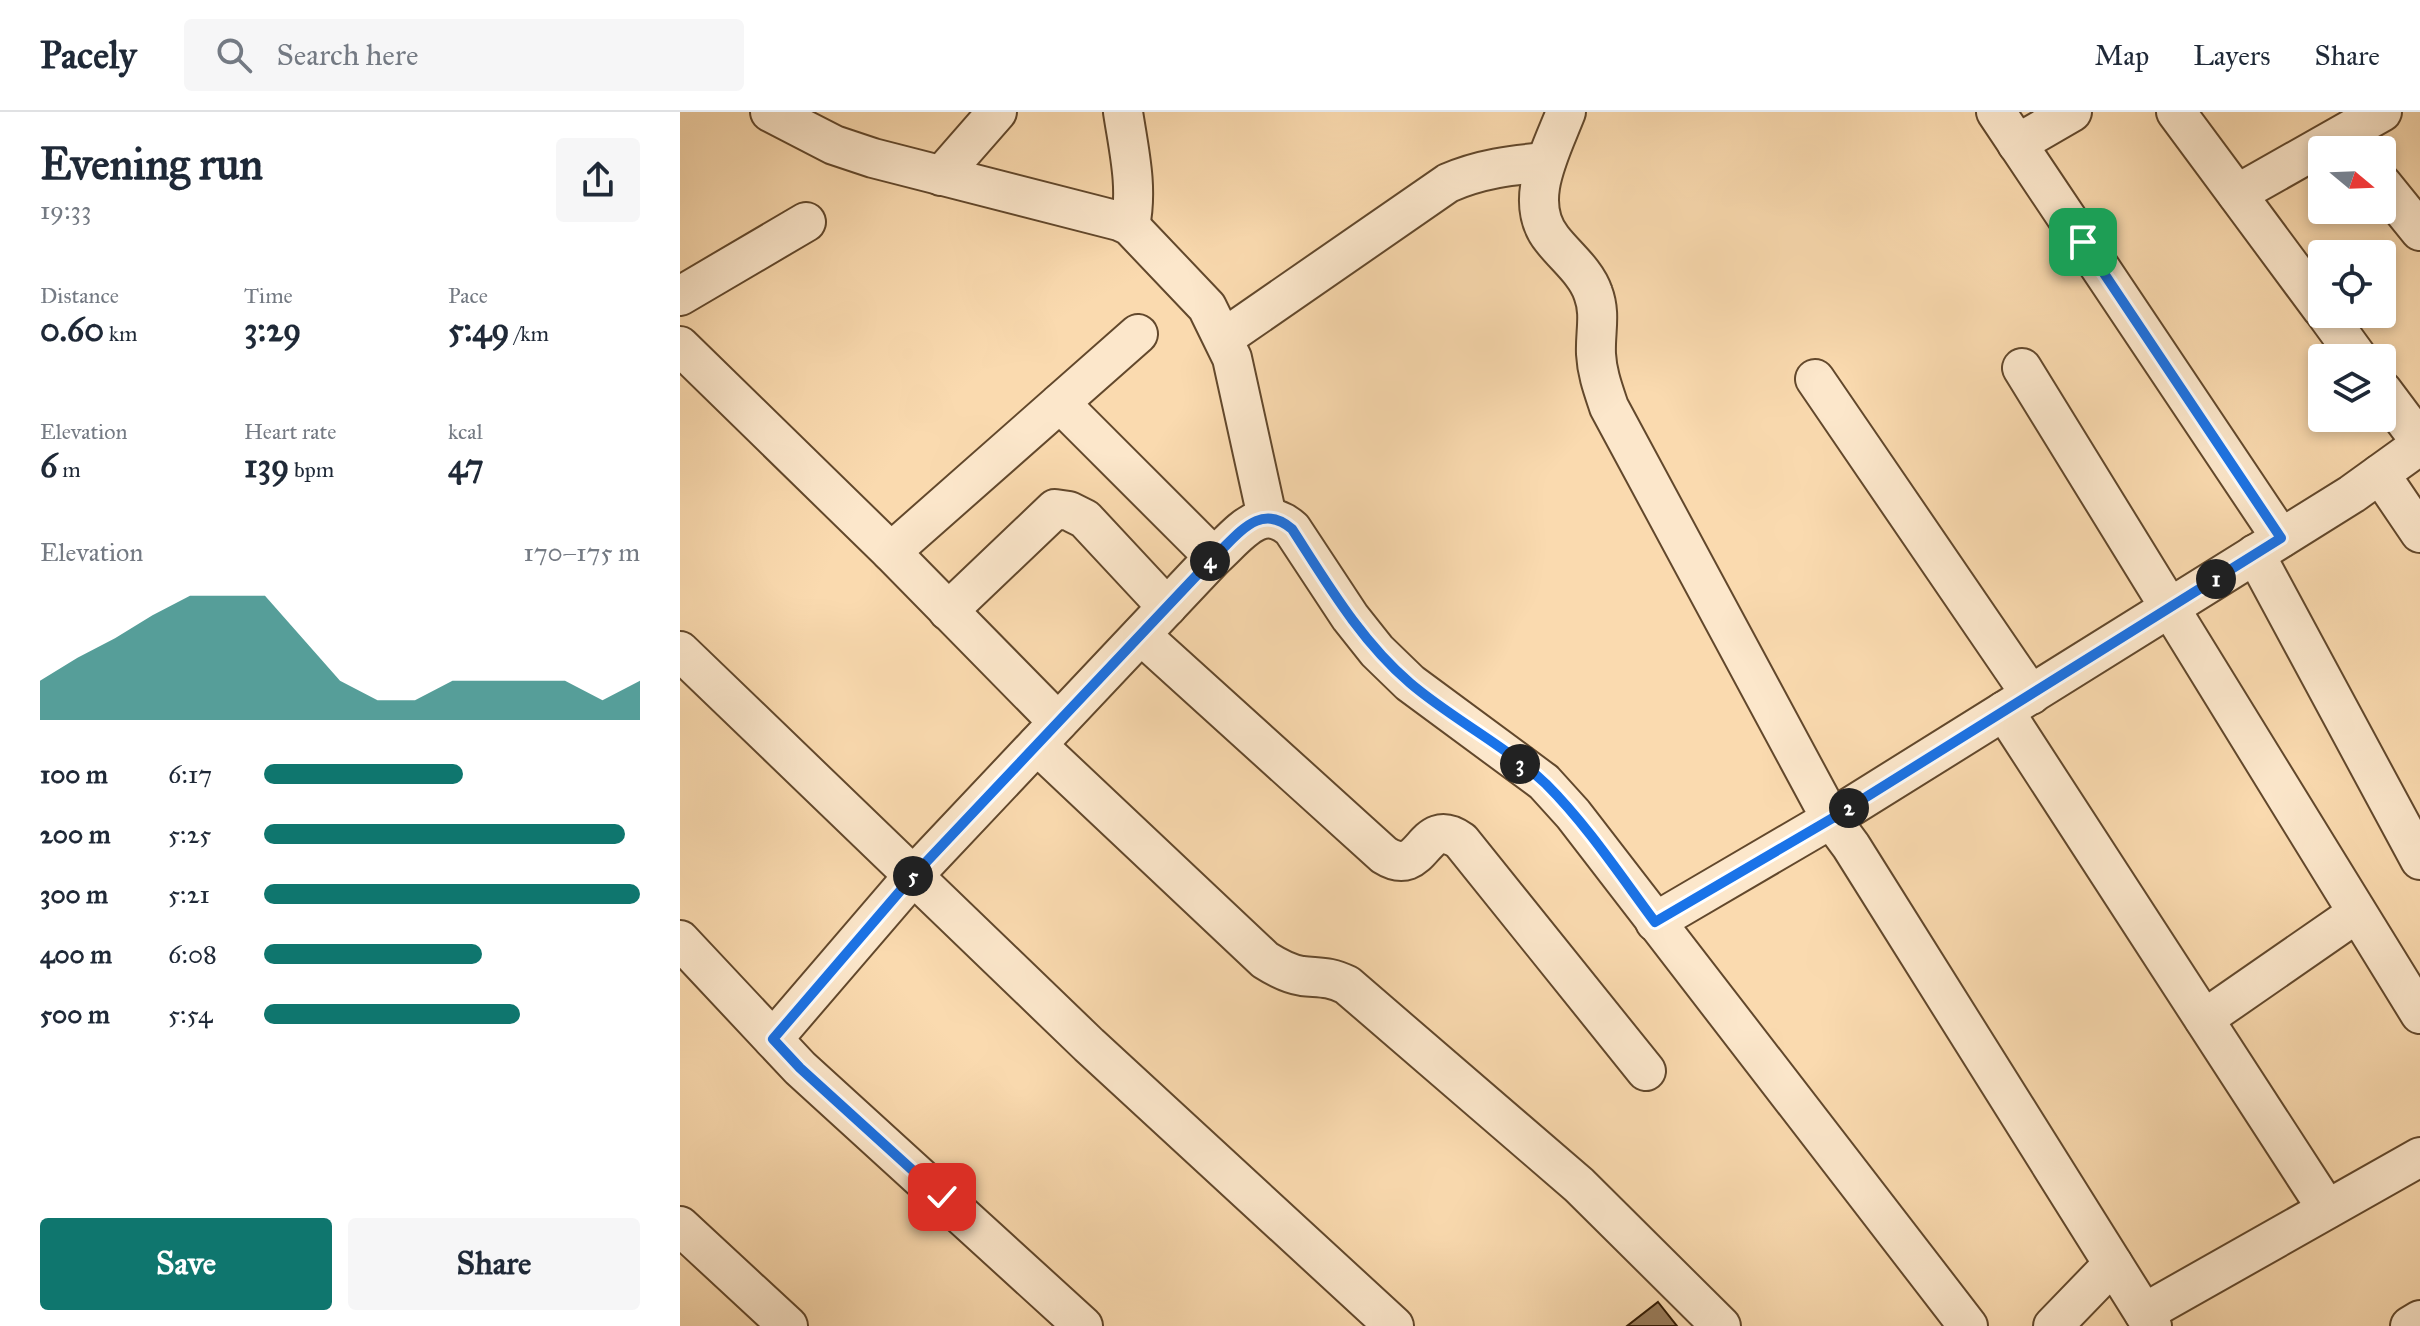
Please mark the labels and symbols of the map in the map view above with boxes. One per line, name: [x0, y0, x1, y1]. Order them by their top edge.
north arrow: [2308, 136, 2396, 224]
pin: [2049, 208, 2117, 276]
pin: 4: [1190, 541, 1230, 581]
pin: 1: [2196, 559, 2236, 599]
pin: 3: [1500, 744, 1540, 784]
pin: 2: [1829, 788, 1869, 828]
pin: 5: [893, 856, 933, 896]
pin: [908, 1163, 976, 1231]

